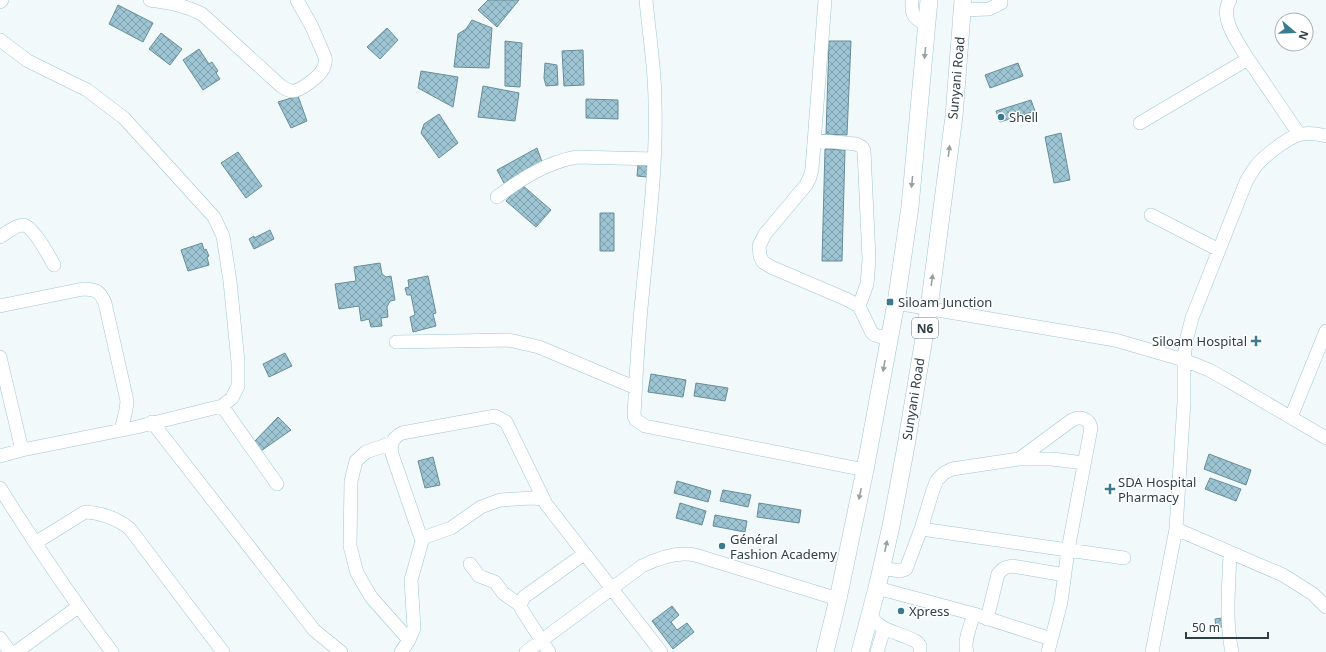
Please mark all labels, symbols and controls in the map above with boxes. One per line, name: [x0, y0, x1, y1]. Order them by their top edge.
north arrow: [1274, 12, 1314, 52]
text: N: [1295, 29, 1312, 42]
street label: Sunyani Road: [943, 36, 969, 120]
one-way arrow: [921, 47, 928, 59]
place label: Shell: [1009, 108, 1038, 126]
marker: Shell: [996, 112, 1006, 122]
one-way arrow: [946, 145, 952, 157]
one-way arrow: [909, 176, 916, 188]
one-way arrow: [929, 274, 935, 286]
place label: Siloam Junction: [898, 293, 992, 311]
marker: Siloam Junction: [885, 297, 895, 307]
road number: N6: [912, 318, 938, 338]
place label: Siloam Hospital: [1152, 332, 1247, 350]
marker: Siloam Hospital: [1250, 335, 1262, 347]
street label: Sunyani Road: [898, 357, 928, 441]
one-way arrow: [881, 360, 887, 372]
place label: SDA Hospital Pharmacy: [1118, 473, 1196, 506]
marker: SDA Hospital Pharmacy: [1105, 484, 1115, 494]
one-way arrow: [857, 488, 863, 500]
place label: Général Fashion Academy: [730, 530, 837, 563]
one-way arrow: [884, 540, 890, 552]
marker: Général Fashion Academy: [717, 541, 727, 551]
place label: Xpress: [909, 602, 950, 620]
marker: Xpress: [896, 606, 906, 616]
scale bar: [1186, 614, 1268, 640]
text: 50 m: [1192, 619, 1220, 636]

